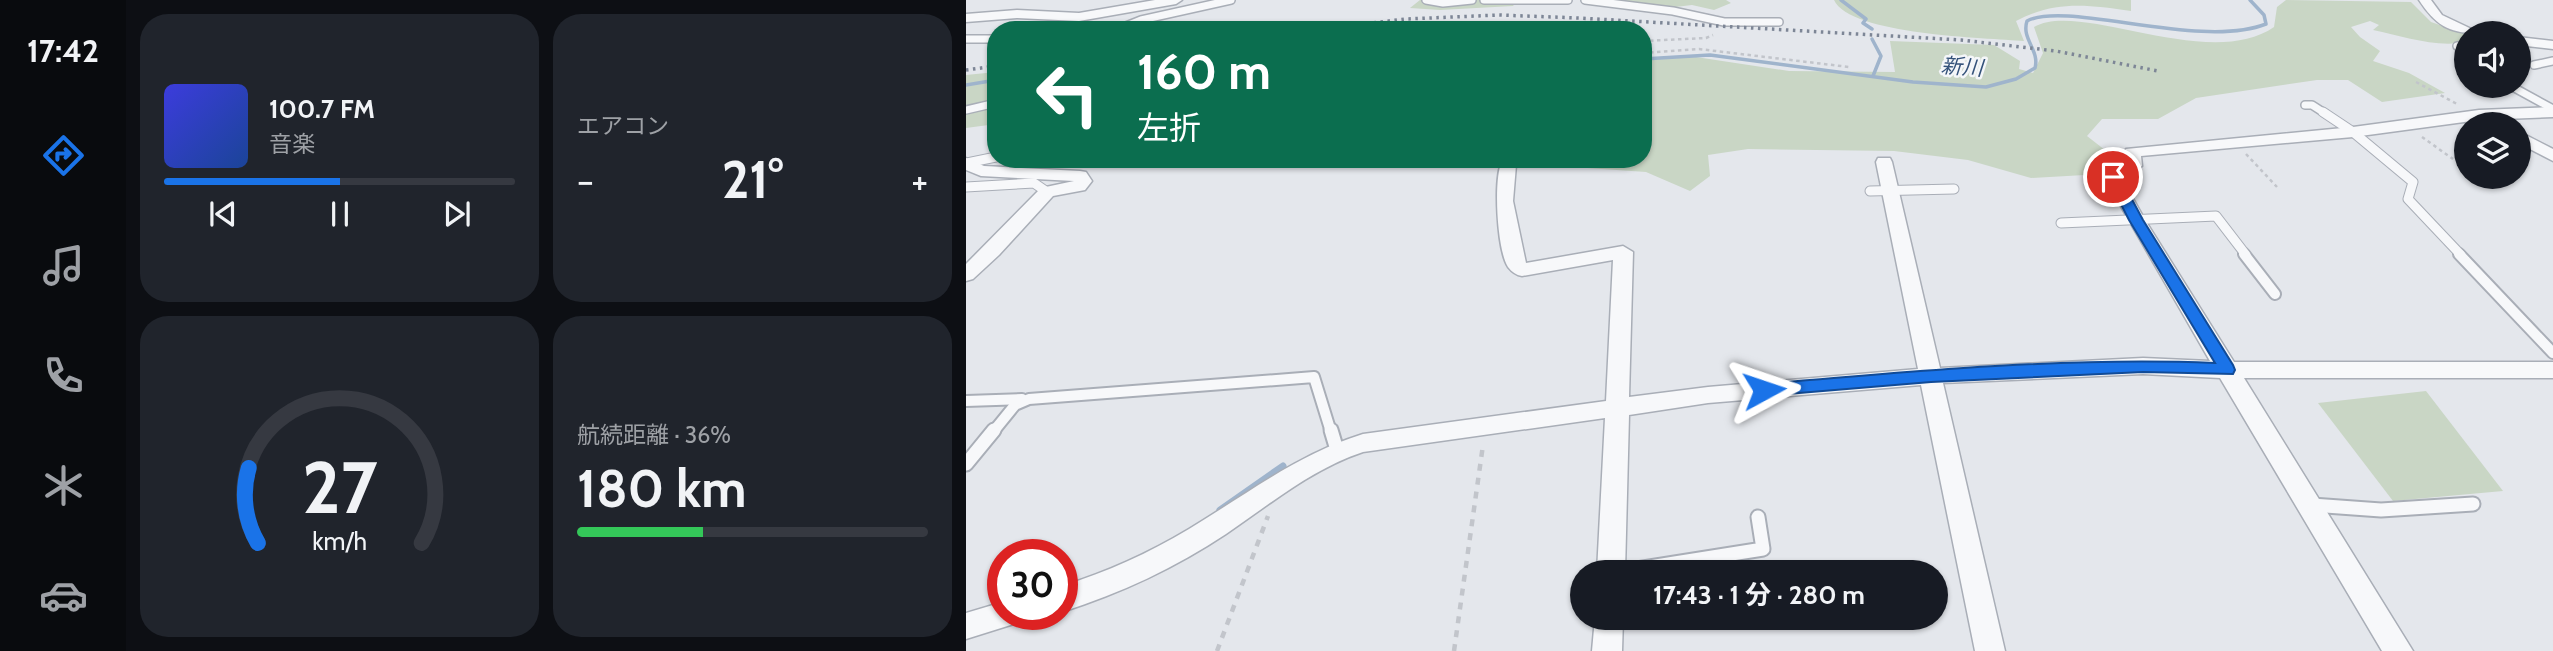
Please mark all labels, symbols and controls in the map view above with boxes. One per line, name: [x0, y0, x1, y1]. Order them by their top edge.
map controls: [2454, 21, 2531, 189]
button: sound: [2454, 21, 2531, 98]
text: 17:42: [27, 31, 99, 70]
text: 160 m: [1137, 42, 1271, 101]
icon: left: [1022, 49, 1113, 140]
water label: 新川: [1940, 53, 1986, 81]
text: 100.7 FM: [269, 93, 375, 125]
text: 左折: [1137, 108, 1201, 147]
text: エアコン: [577, 112, 669, 140]
button: layers: [2454, 112, 2531, 189]
text: 音楽: [269, 130, 315, 158]
icon: directions: [39, 131, 88, 180]
pin: [2083, 147, 2143, 207]
text: 21°: [722, 148, 783, 211]
text: −: [577, 157, 594, 204]
text: +: [911, 157, 928, 204]
icon: arrive: [2094, 158, 2132, 196]
icon: previous: [204, 195, 242, 233]
icon: pause: [321, 195, 359, 233]
icon: next: [438, 195, 476, 233]
icon: music: [39, 241, 88, 290]
icon: phone: [39, 351, 88, 400]
position arrow: [1727, 353, 1801, 427]
text: 航続距離 · 36%: [577, 421, 731, 449]
text: 27: [302, 443, 377, 531]
text: 180 km: [577, 457, 746, 520]
icon: climate: [39, 461, 88, 510]
text: km/h: [312, 525, 367, 555]
speed limit sign: 30: [987, 539, 1078, 630]
icon: car: [39, 571, 88, 620]
text: 17:43 · 1 分 · 280 m: [1653, 579, 1865, 611]

